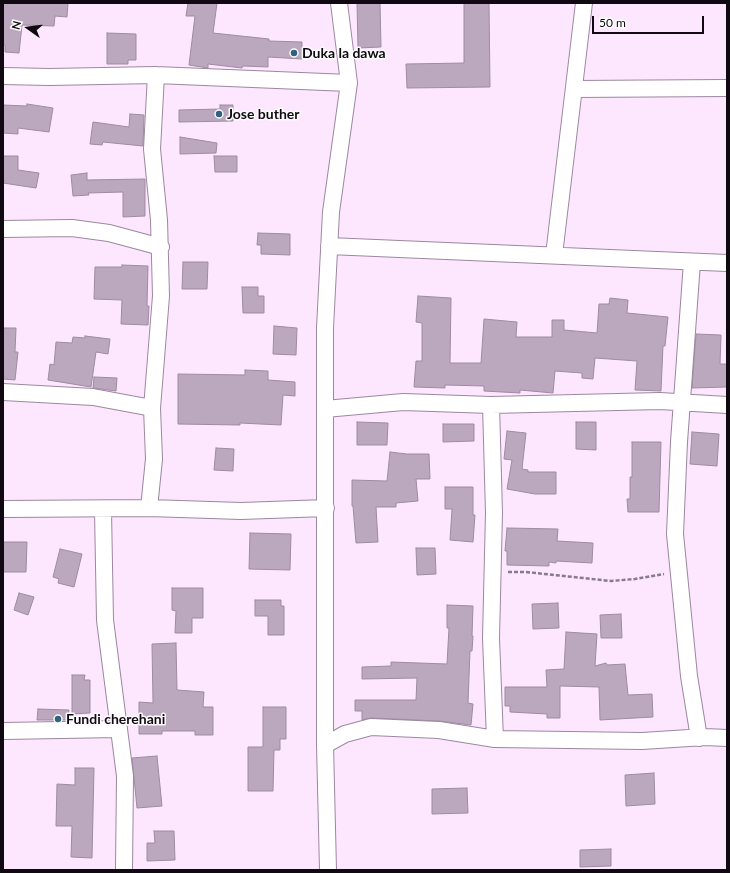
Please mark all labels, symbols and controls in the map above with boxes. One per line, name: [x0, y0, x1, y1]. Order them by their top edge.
north arrow: [8, 8, 48, 48]
scale bar: [594, 8, 706, 34]
text: 50 m: [599, 15, 626, 30]
text: N: [9, 19, 23, 31]
place label: Duka la dawa: [302, 45, 386, 61]
marker: Duka la dawa: [289, 48, 299, 58]
place label: Jose buther: [227, 106, 299, 122]
marker: Jose buther: [214, 109, 224, 119]
place label: Fundi cherehani: [66, 711, 165, 727]
marker: Fundi cherehani: [53, 714, 63, 724]

